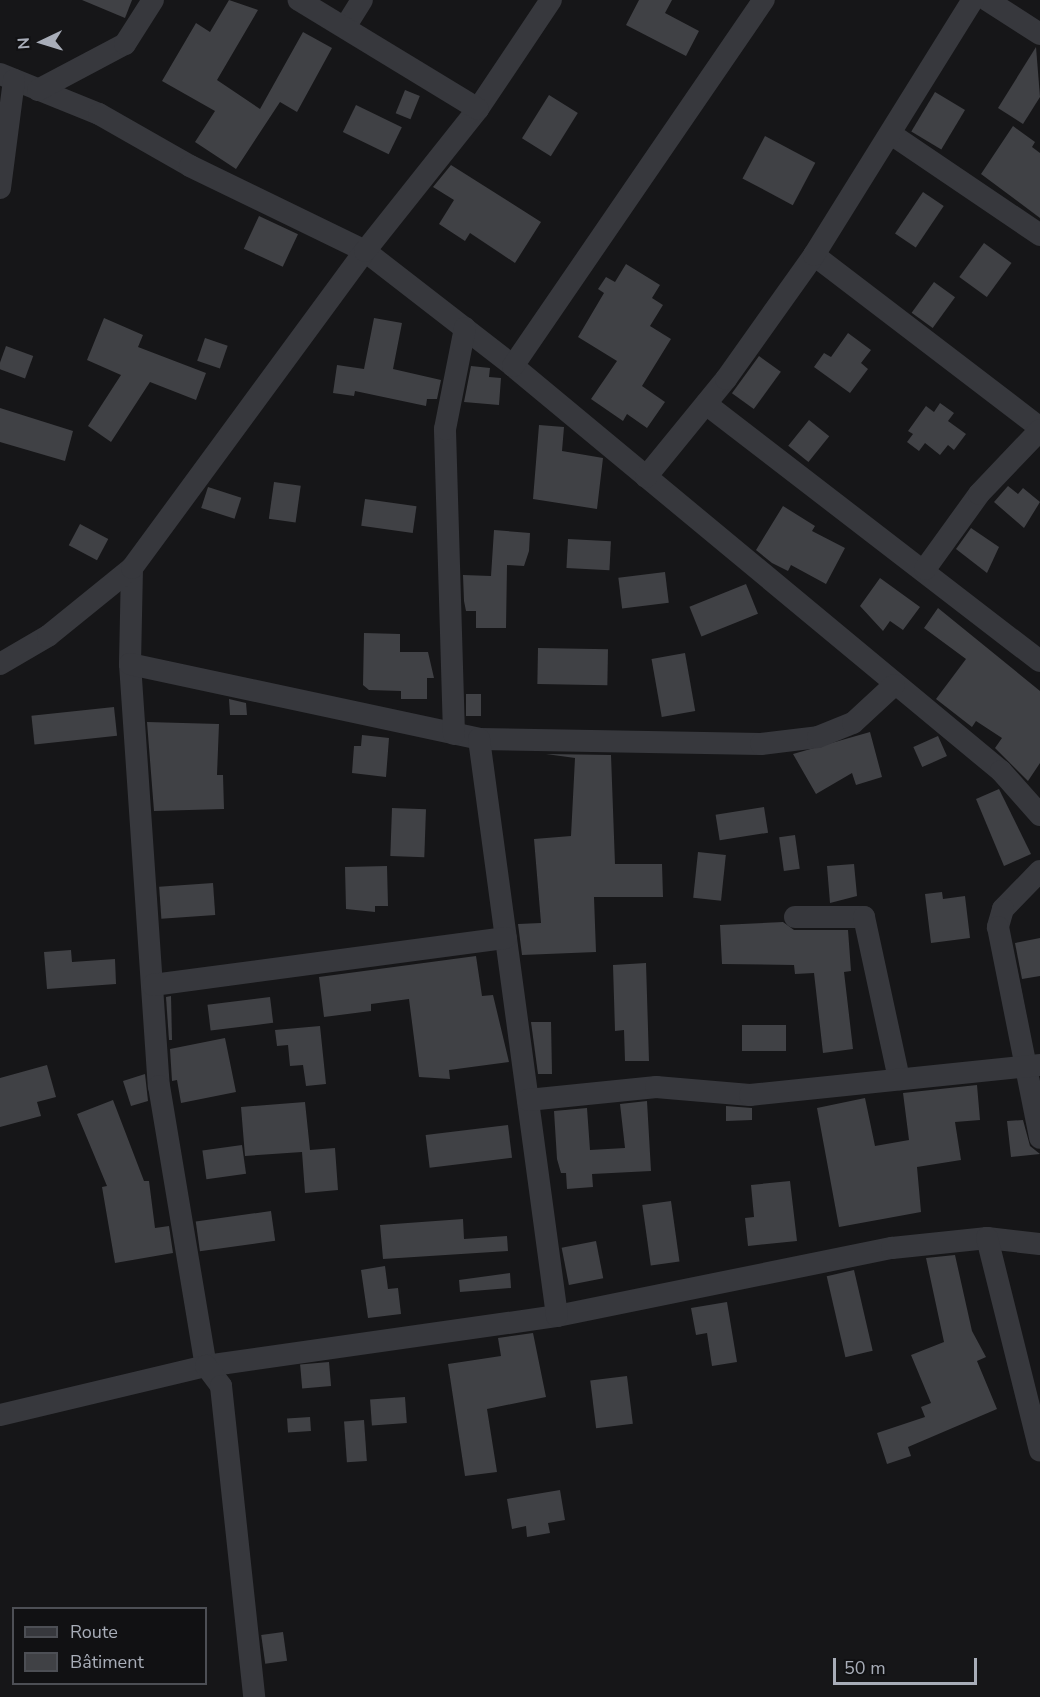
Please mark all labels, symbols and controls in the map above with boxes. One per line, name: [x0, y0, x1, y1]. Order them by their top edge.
north arrow: [12, 12, 72, 72]
text: N: [13, 37, 35, 50]
legend: [12, 1607, 207, 1685]
text: Route: [70, 1620, 118, 1644]
scale bar: [836, 1646, 980, 1684]
text: Bâtiment: [70, 1650, 144, 1674]
text: 50 m: [844, 1656, 886, 1680]

